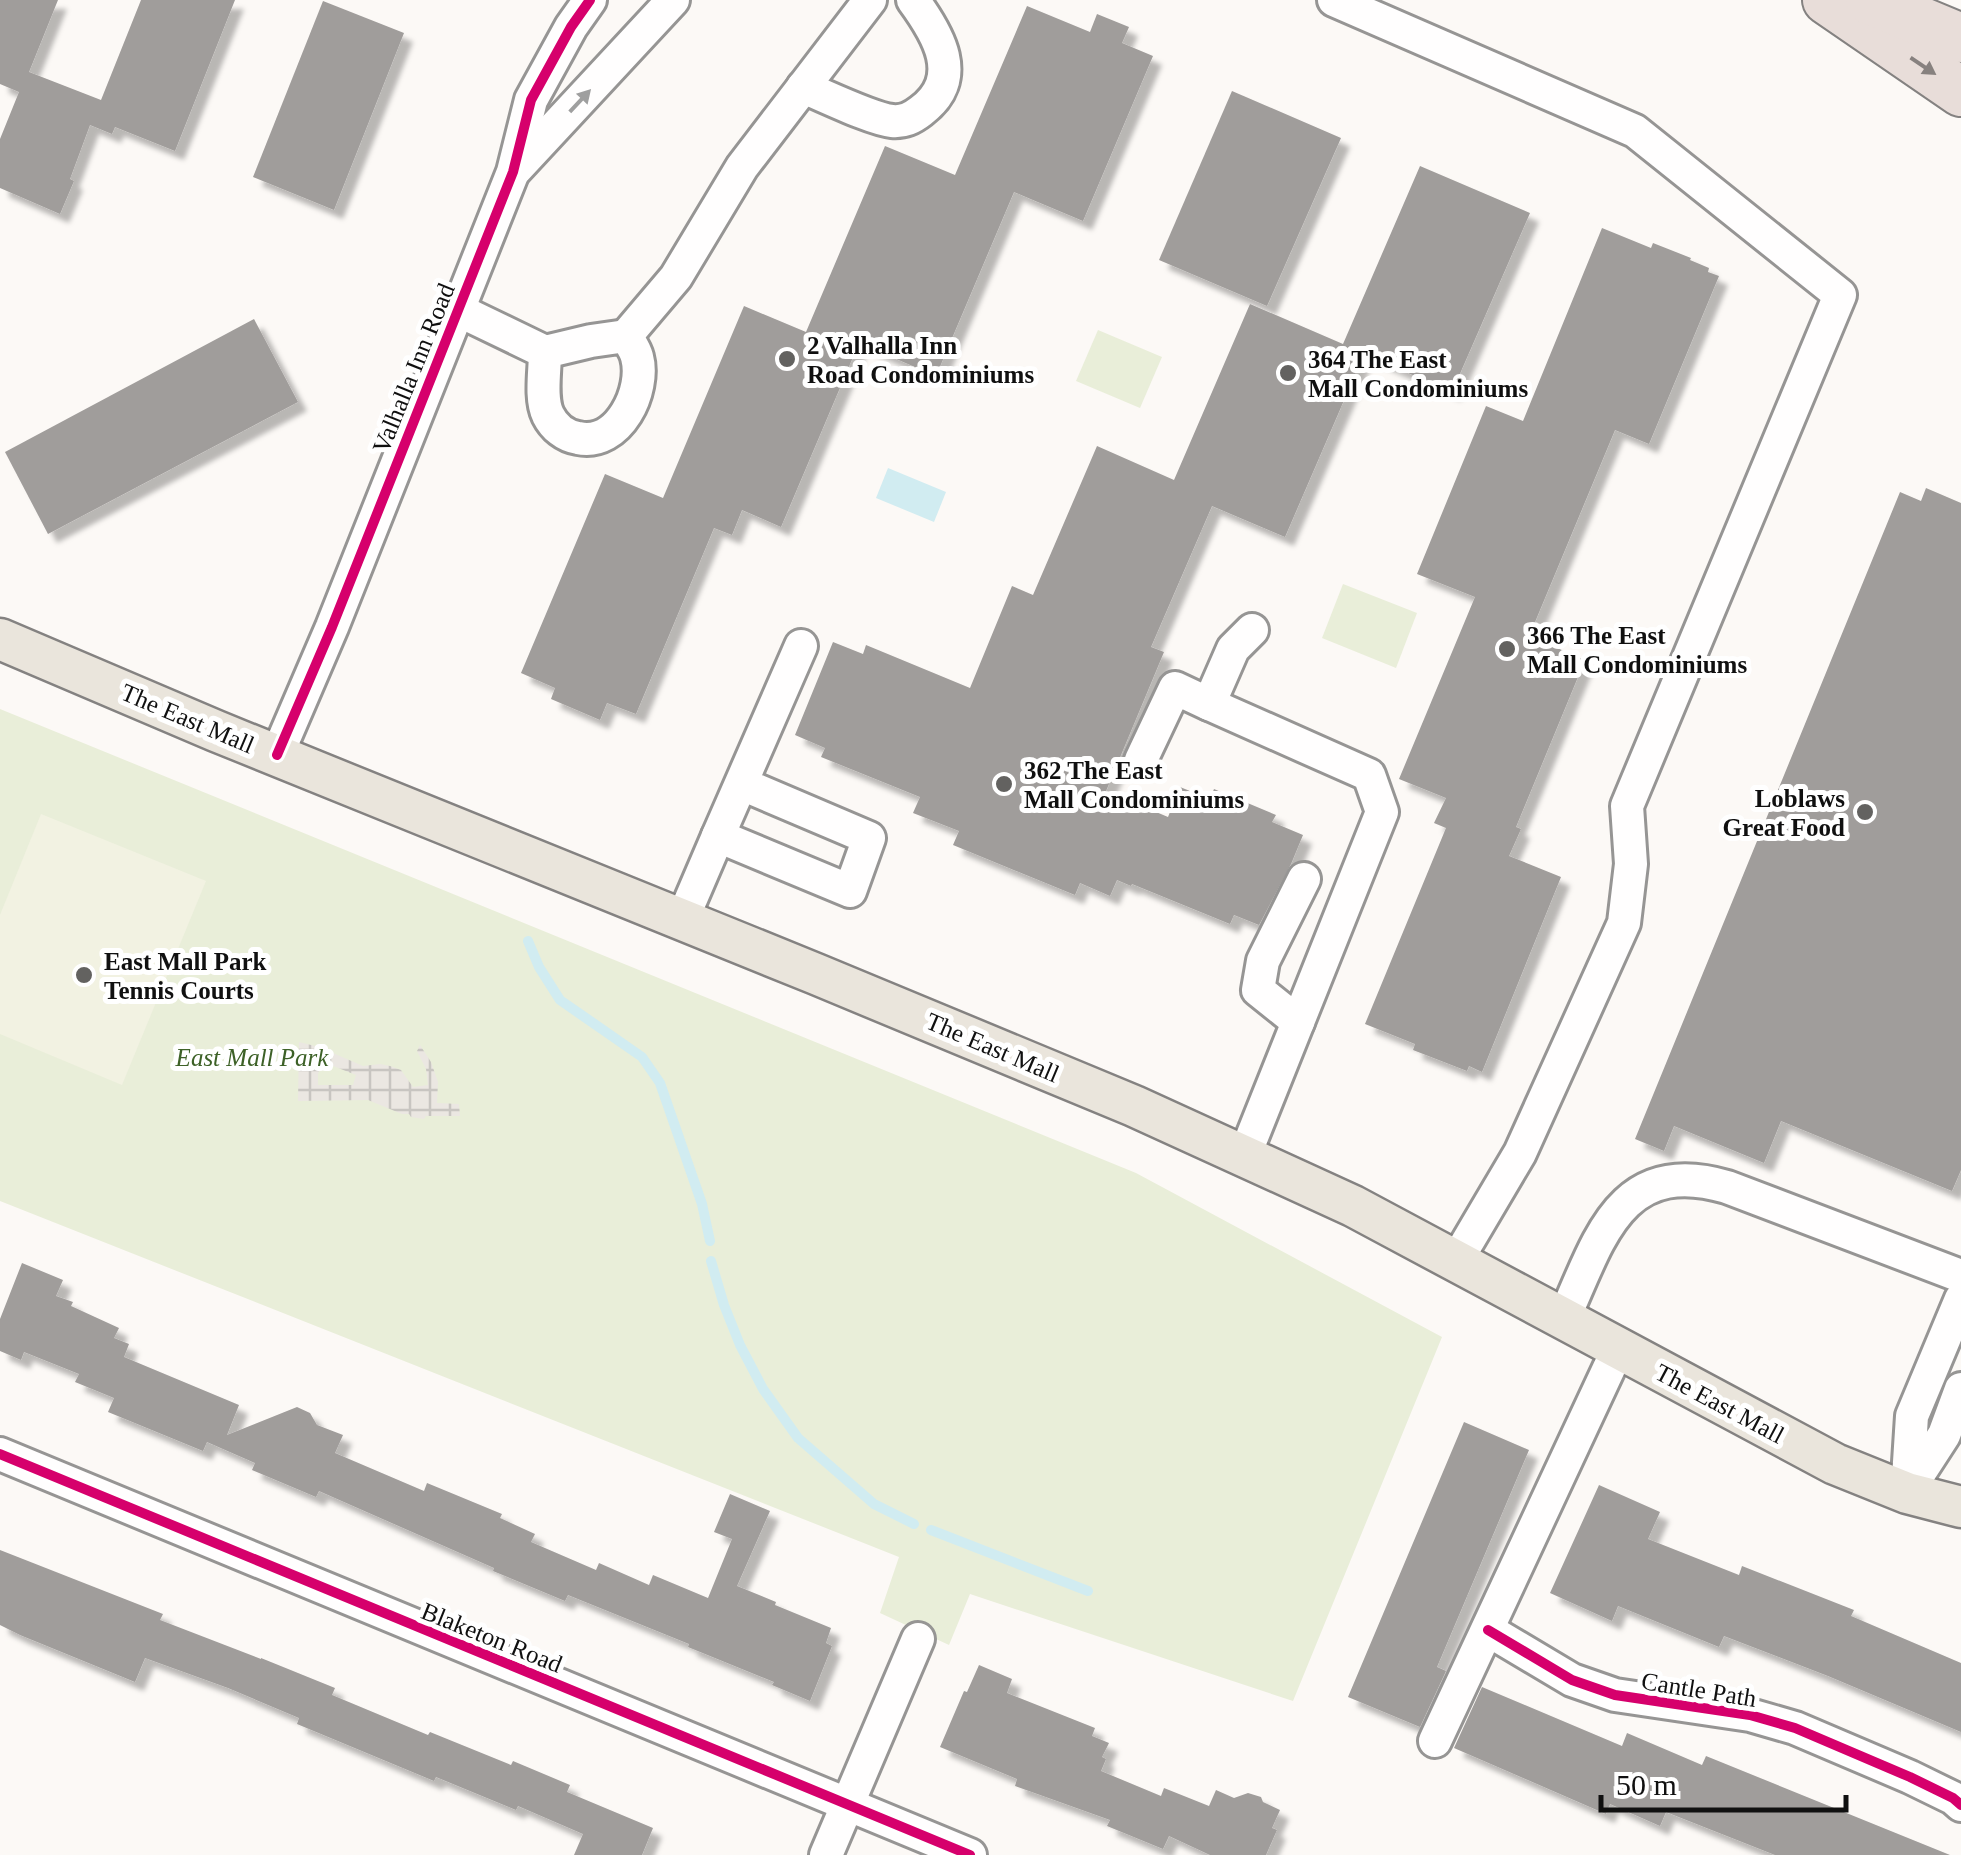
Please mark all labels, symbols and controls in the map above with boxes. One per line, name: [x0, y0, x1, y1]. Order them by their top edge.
one-way arrow: [1909, 56, 1936, 75]
one-way arrow: [568, 89, 590, 114]
street label: Valhalla Inn Road: [367, 279, 460, 457]
place label: 2 Valhalla Inn Road Condominiums: [807, 332, 1034, 388]
place label: 364 The East Mall Condominiums: [1308, 346, 1528, 402]
marker: 2 Valhalla Inn Road Condominiums: [776, 348, 798, 370]
marker: 364 The East Mall Condominiums: [1277, 362, 1299, 384]
place label: 366 The East Mall Condominiums: [1527, 622, 1747, 678]
marker: 366 The East Mall Condominiums: [1496, 638, 1518, 660]
street label: The East Mall: [117, 678, 258, 759]
place label: 362 The East Mall Condominiums: [1024, 757, 1244, 813]
marker: 362 The East Mall Condominiums: [993, 773, 1015, 795]
place label: Loblaws Great Food: [1723, 785, 1845, 841]
marker: Loblaws Great Food: [1854, 801, 1876, 823]
place label: East Mall Park Tennis Courts: [104, 948, 267, 1004]
marker: East Mall Park Tennis Courts: [73, 964, 95, 986]
street label: The East Mall: [922, 1007, 1063, 1088]
park label: East Mall Park: [175, 1044, 329, 1071]
street label: The East Mall: [1651, 1358, 1789, 1449]
street label: Blaketon Road: [418, 1597, 567, 1678]
street label: Cantle Path: [1640, 1667, 1759, 1712]
scale bar: [1601, 1750, 1846, 1812]
text: 50 m: [1616, 1768, 1677, 1801]

